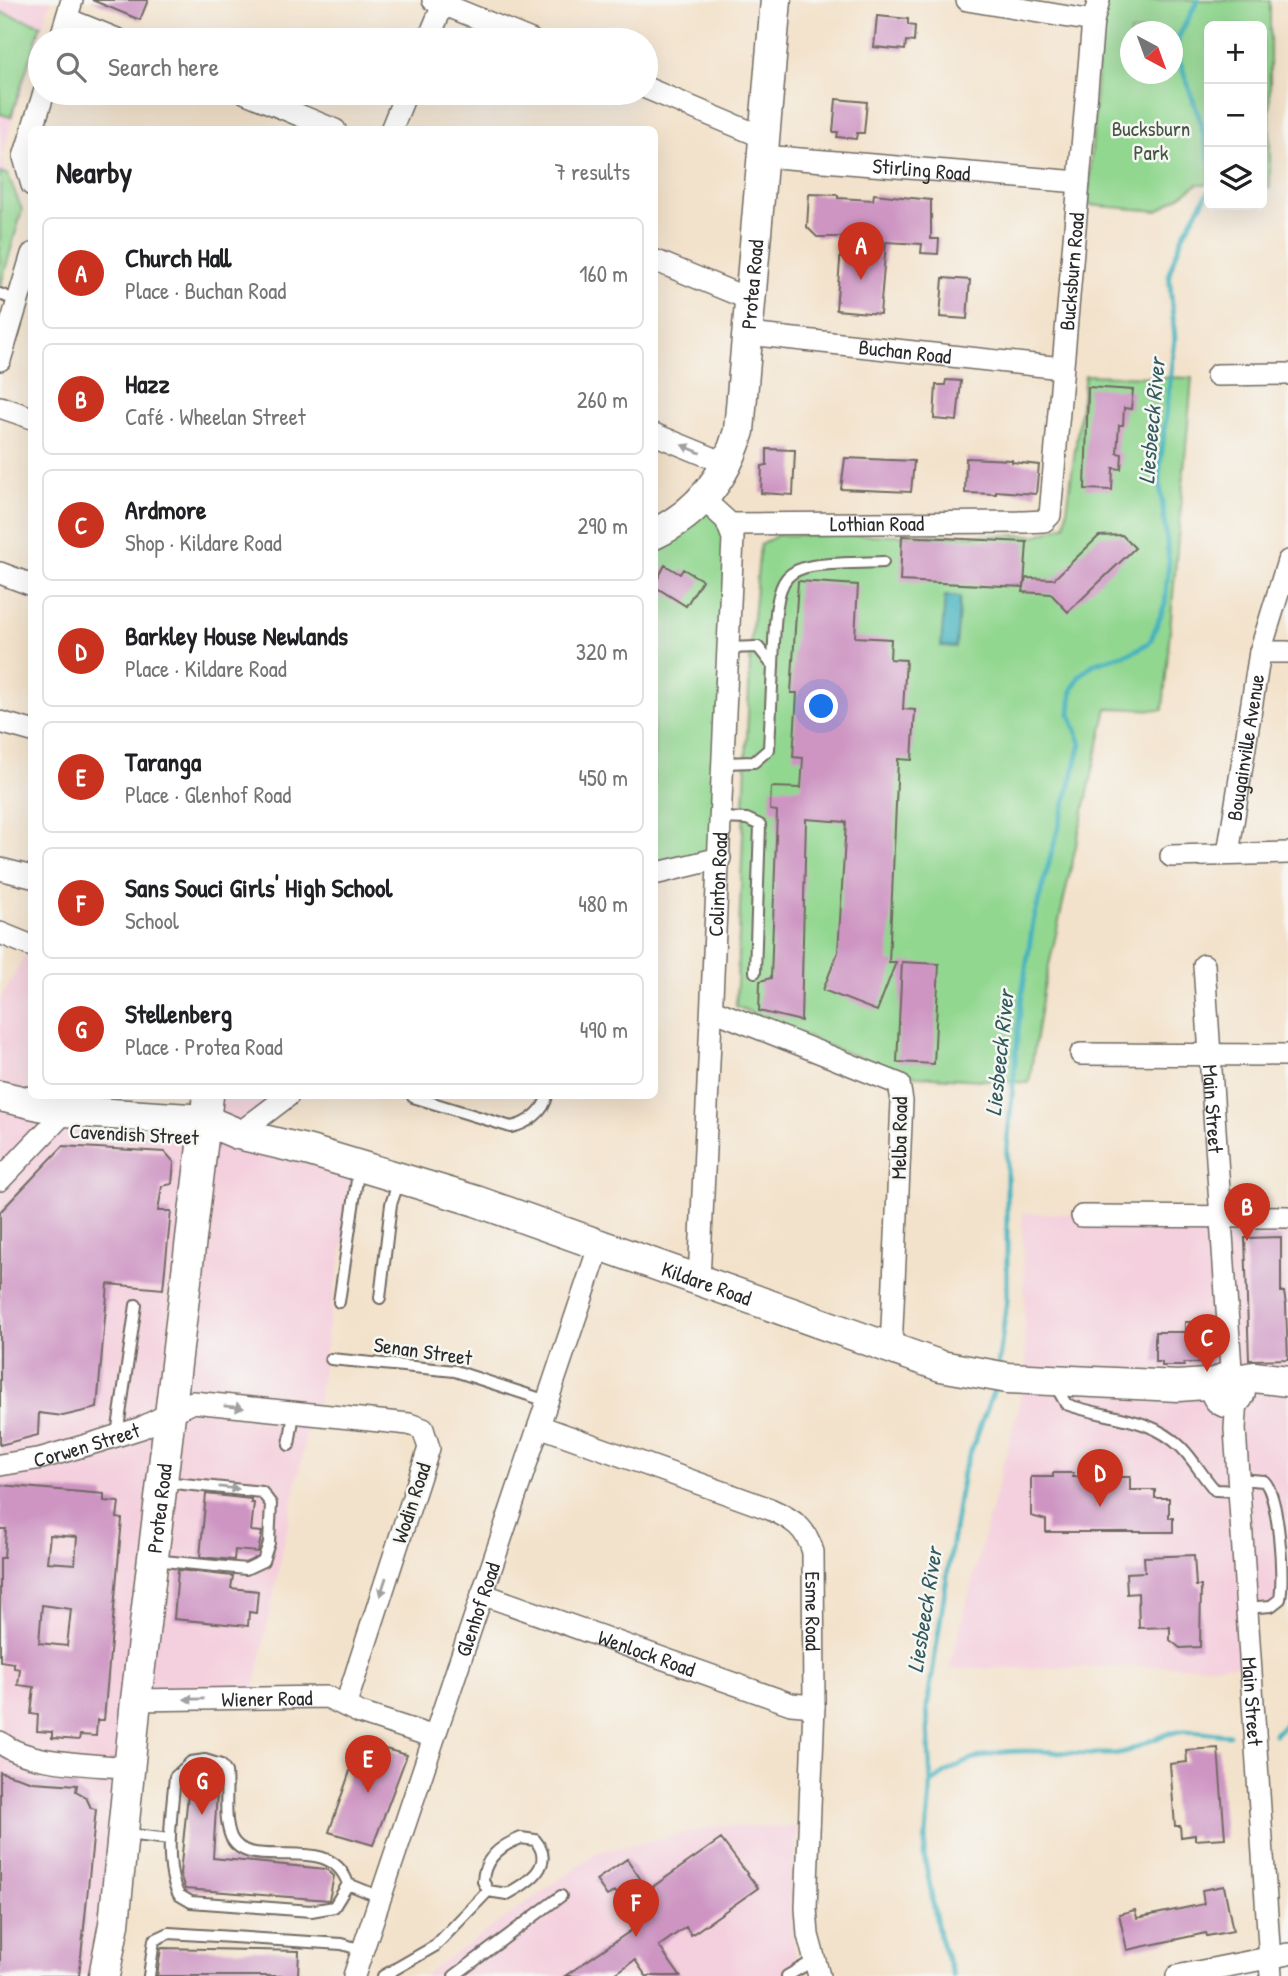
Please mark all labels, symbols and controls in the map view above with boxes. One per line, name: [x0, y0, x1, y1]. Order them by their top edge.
north arrow: [1120, 21, 1183, 84]
map controls: [1204, 21, 1267, 210]
button: +: [1204, 21, 1267, 84]
search box: [28, 28, 658, 105]
icon: search: [52, 48, 90, 86]
text: Search here: [108, 49, 219, 84]
button: −: [1204, 84, 1267, 147]
park label: Bucksburn Park: [1112, 114, 1190, 167]
button: layers: [1204, 147, 1267, 210]
street label: Stirling Road: [871, 151, 972, 188]
text: Nearby: [56, 152, 132, 192]
text: 7 results: [554, 156, 630, 187]
street label: Bucksburn Road: [1052, 211, 1091, 331]
pin: A: [838, 222, 884, 280]
street label: Protea Road: [733, 238, 770, 330]
text: Church Hall: [125, 240, 231, 275]
text: A: [75, 258, 87, 289]
text: 160 m: [579, 258, 628, 289]
text: Place · Buchan Road: [125, 275, 286, 306]
street label: Buchan Road: [857, 332, 953, 370]
water label: Liesbeeck River: [1130, 354, 1172, 485]
text: Hazz: [125, 366, 170, 401]
text: B: [75, 384, 87, 415]
text: 260 m: [577, 384, 628, 415]
text: Café · Wheelan Street: [125, 401, 306, 432]
one-way arrow: [680, 443, 701, 454]
text: Ardmore: [125, 492, 206, 527]
street label: Lothian Road: [830, 508, 924, 538]
text: C: [75, 510, 87, 541]
text: 290 m: [578, 510, 628, 541]
text: Shop · Kildare Road: [125, 527, 282, 558]
text: Barkley House Newlands: [125, 618, 348, 653]
text: D: [76, 636, 86, 667]
text: 320 m: [576, 636, 628, 667]
text: Place · Kildare Road: [125, 653, 287, 684]
street label: Bougainville Avenue: [1219, 672, 1271, 823]
your location: [804, 689, 838, 723]
text: Taranga: [125, 744, 201, 779]
text: E: [76, 762, 86, 793]
text: 450 m: [578, 762, 628, 793]
text: Place · Glenhof Road: [125, 779, 291, 810]
street label: Colinton Road: [700, 832, 734, 937]
text: Sans Souci Girls' High School: [125, 870, 392, 905]
text: F: [77, 888, 85, 919]
text: 480 m: [578, 888, 628, 919]
text: School: [125, 905, 179, 936]
water label: Liesbeeck River: [977, 986, 1021, 1117]
text: Stellenberg: [125, 996, 232, 1031]
text: G: [75, 1014, 87, 1045]
text: 490 m: [580, 1014, 628, 1045]
text: Place · Protea Road: [125, 1031, 283, 1062]
street label: Main Street: [1196, 1063, 1231, 1155]
street label: Melba Road: [884, 1096, 914, 1180]
street label: Cavendish Street: [69, 1116, 200, 1152]
pin: B: [1224, 1183, 1270, 1241]
street label: Kildare Road: [658, 1254, 756, 1312]
pin: C: [1184, 1314, 1230, 1372]
street label: Senan Street: [372, 1330, 475, 1372]
one-way arrow: [224, 1401, 246, 1412]
street label: Corwen Street: [31, 1415, 144, 1474]
pin: D: [1077, 1449, 1123, 1507]
street label: Wodin Road: [384, 1459, 438, 1547]
street label: Protea Road: [139, 1462, 179, 1555]
one-way arrow: [218, 1482, 240, 1493]
water label: Liesbeeck River: [899, 1542, 950, 1675]
street label: Glenhof Road: [448, 1558, 507, 1660]
street label: Esme Road: [799, 1571, 828, 1651]
one-way arrow: [378, 1577, 388, 1598]
street label: Wenlock Road: [594, 1622, 699, 1683]
street label: Main Street: [1236, 1656, 1270, 1747]
street label: Wiener Road: [221, 1683, 313, 1713]
one-way arrow: [183, 1694, 205, 1705]
pin: E: [345, 1735, 391, 1793]
pin: G: [179, 1757, 225, 1815]
pin: F: [613, 1879, 659, 1937]

